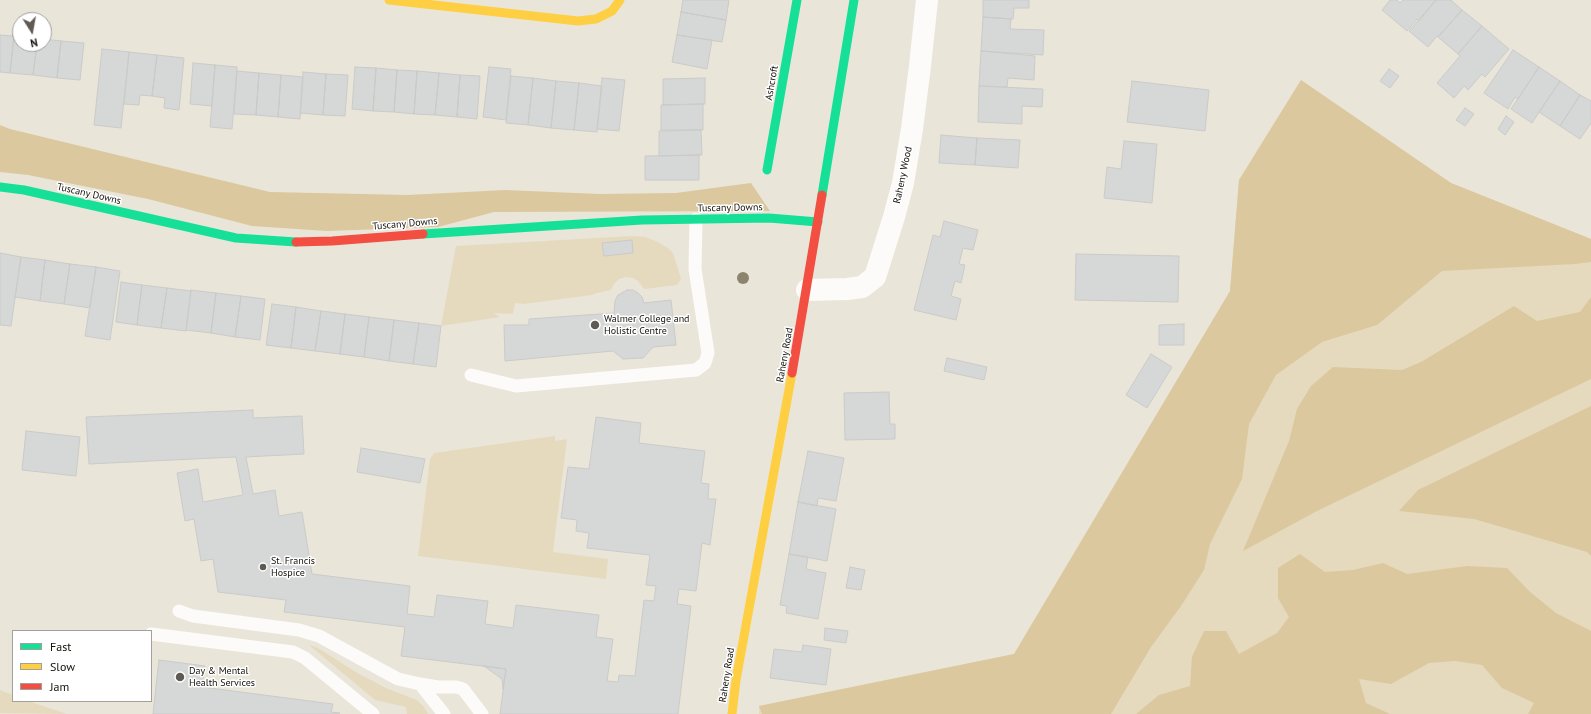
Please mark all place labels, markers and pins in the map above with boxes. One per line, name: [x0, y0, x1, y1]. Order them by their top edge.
place label: Walmer College and Holistic Centre: [604, 313, 689, 336]
marker: Walmer College and Holistic Centre: [589, 319, 601, 331]
place label: St. Francis Hospice: [271, 555, 315, 578]
marker: St. Francis Hospice: [258, 562, 268, 572]
place label: Day & Mental Health Services: [189, 665, 255, 688]
marker: Day & Mental Health Services: [174, 671, 186, 683]

